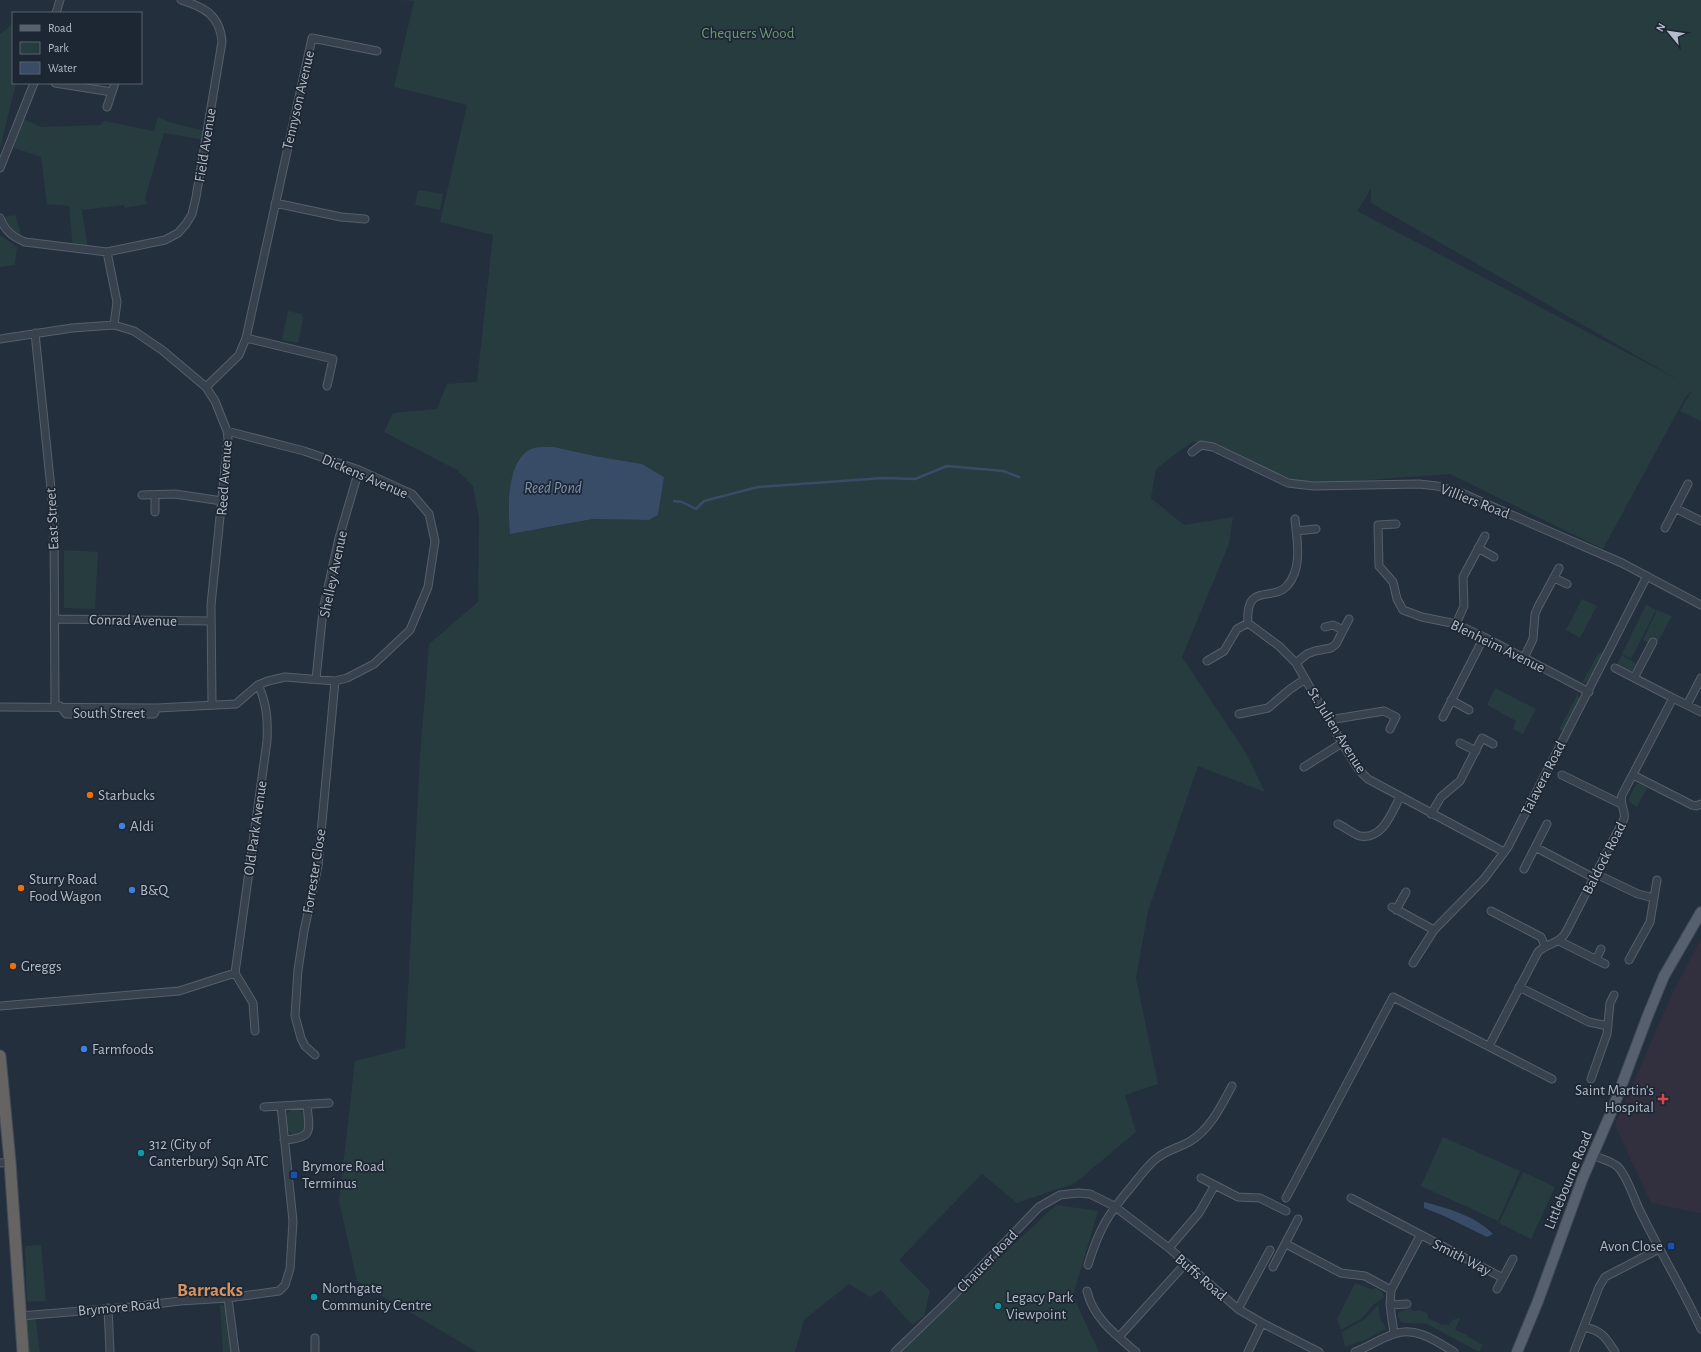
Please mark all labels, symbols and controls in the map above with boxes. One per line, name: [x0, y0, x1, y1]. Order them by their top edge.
legend: [12, 12, 142, 84]
north arrow: [1649, 12, 1689, 52]
text: N: [1654, 21, 1667, 33]
text: Road: [48, 22, 72, 34]
park label: Chequers Wood: [702, 26, 795, 41]
text: Park: [48, 42, 69, 54]
street label: Tennyson Avenue: [280, 49, 317, 151]
text: Water: [48, 62, 77, 74]
street label: Field Avenue: [192, 107, 219, 183]
street label: Reed Avenue: [214, 440, 235, 516]
street label: Dickens Avenue: [319, 452, 410, 501]
water label: Reed Pond: [524, 480, 582, 496]
street label: Villiers Road: [1438, 481, 1512, 522]
street label: East Street: [43, 487, 62, 550]
street label: Shelley Avenue: [317, 529, 350, 619]
street label: Conrad Avenue: [89, 612, 177, 629]
street label: Blenheim Avenue: [1448, 617, 1547, 676]
street label: St. Julien Avenue: [1304, 685, 1369, 776]
street label: South Street: [73, 706, 145, 721]
street label: Talavera Road: [1518, 739, 1569, 818]
street label: Old Park Avenue: [241, 780, 270, 876]
place label: Starbucks: [98, 788, 155, 803]
marker: Starbucks: [85, 790, 95, 800]
place label: Aldi: [130, 819, 154, 834]
street label: Baldock Road: [1580, 820, 1629, 897]
marker: Aldi: [117, 821, 127, 831]
street label: Forrester Close: [300, 828, 329, 914]
place label: Sturry Road Food Wagon: [29, 872, 102, 904]
marker: Sturry Road Food Wagon: [16, 883, 26, 893]
place label: B&Q: [140, 883, 169, 898]
marker: B&Q: [127, 885, 137, 895]
place label: Greggs: [21, 959, 61, 974]
marker: Greggs: [8, 961, 18, 971]
place label: Farmfoods: [92, 1042, 154, 1057]
marker: Farmfoods: [79, 1044, 89, 1054]
place label: Saint Martin's Hospital: [1575, 1083, 1654, 1115]
marker: Saint Martin's Hospital: [1657, 1093, 1669, 1105]
street label: Littlebourne Road: [1542, 1129, 1595, 1231]
place label: 312 (City of Canterbury) Sqn ATC: [149, 1137, 269, 1169]
marker: 312 (City of Canterbury) Sqn ATC: [136, 1148, 146, 1158]
place label: Brymore Road Terminus: [302, 1159, 385, 1191]
marker: Brymore Road Terminus: [289, 1170, 299, 1180]
street label: Chaucer Road: [954, 1227, 1021, 1295]
street label: Smith Way: [1430, 1236, 1494, 1279]
place label: Avon Close: [1600, 1239, 1663, 1254]
marker: Avon Close: [1666, 1241, 1676, 1251]
street label: Buffs Road: [1172, 1251, 1229, 1304]
district label: Barracks: [177, 1281, 243, 1300]
place label: Northgate Community Centre: [322, 1281, 432, 1313]
place label: Legacy Park Viewpoint: [1006, 1290, 1074, 1322]
marker: Northgate Community Centre: [309, 1292, 319, 1302]
street label: Brymore Road: [77, 1296, 161, 1319]
marker: Legacy Park Viewpoint: [993, 1301, 1003, 1311]

